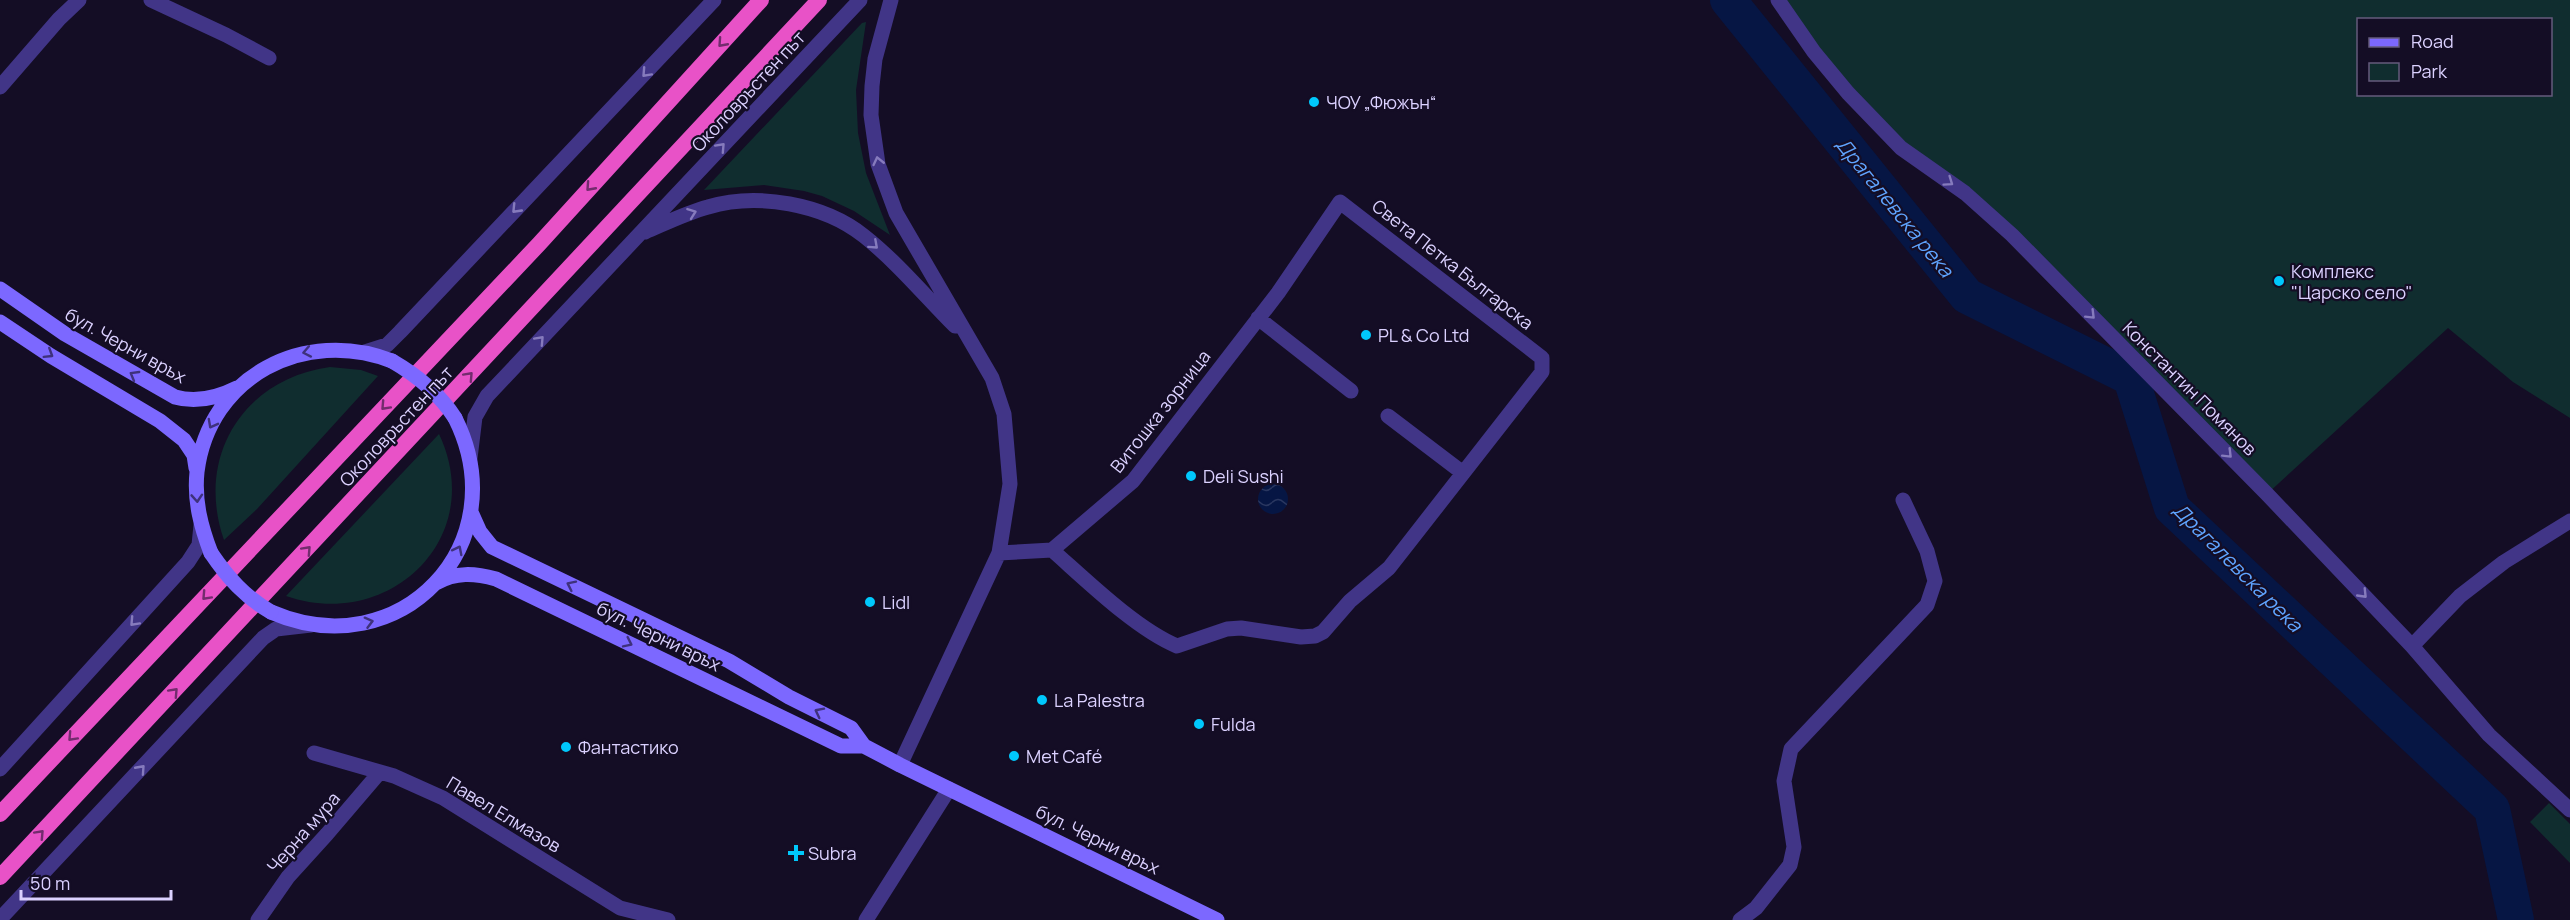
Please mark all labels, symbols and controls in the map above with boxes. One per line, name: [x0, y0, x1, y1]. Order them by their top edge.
legend: [2357, 18, 2552, 96]
street label: Околовръстен път: [686, 25, 810, 157]
text: Road: [2411, 29, 2454, 53]
one-way arrow: [718, 36, 729, 47]
text: Park: [2411, 59, 2448, 83]
one-way arrow: [642, 66, 653, 77]
place label: ЧОУ „Фюжън“: [1326, 90, 1437, 114]
marker: ЧОУ „Фюжън“: [1307, 95, 1321, 109]
water label: Драгалевска река: [1830, 132, 1960, 283]
one-way arrow: [714, 144, 725, 154]
one-way arrow: [872, 157, 885, 167]
one-way arrow: [1943, 174, 1954, 185]
one-way arrow: [586, 180, 597, 191]
street label: Света Петка Българска: [1367, 193, 1539, 335]
one-way arrow: [513, 202, 524, 213]
one-way arrow: [686, 207, 696, 220]
one-way arrow: [868, 238, 878, 249]
place label: Комплекс "Царско село": [2291, 259, 2413, 304]
marker: Комплекс "Царско село": [2272, 274, 2286, 288]
street label: бул. Черни връх: [61, 302, 191, 388]
one-way arrow: [2084, 309, 2095, 319]
street label: Константин Помянов: [2118, 316, 2263, 461]
place label: PL & Co Ltd: [1378, 323, 1469, 347]
marker: PL & Co Ltd: [1359, 328, 1373, 342]
one-way arrow: [532, 336, 543, 347]
one-way arrow: [303, 345, 313, 358]
street label: Витошка зорница: [1105, 345, 1215, 477]
one-way arrow: [43, 347, 53, 359]
street label: Околовръстен път: [334, 360, 458, 492]
one-way arrow: [130, 370, 140, 382]
one-way arrow: [462, 373, 473, 383]
one-way arrow: [381, 400, 392, 410]
one-way arrow: [208, 418, 219, 428]
one-way arrow: [2220, 446, 2231, 457]
place label: Deli Sushi: [1203, 464, 1284, 488]
marker: Deli Sushi: [1184, 469, 1198, 483]
one-way arrow: [190, 493, 203, 502]
water label: Драгалевска река: [2168, 497, 2309, 638]
one-way arrow: [300, 546, 311, 556]
one-way arrow: [451, 546, 462, 556]
one-way arrow: [566, 581, 577, 592]
one-way arrow: [2356, 588, 2367, 598]
one-way arrow: [202, 589, 213, 599]
place label: Lidl: [882, 590, 910, 614]
marker: Lidl: [863, 595, 877, 609]
street label: бул. Черни връх: [593, 596, 725, 677]
one-way arrow: [130, 616, 141, 626]
one-way arrow: [364, 617, 374, 630]
one-way arrow: [621, 636, 632, 648]
one-way arrow: [166, 688, 177, 699]
place label: La Palestra: [1054, 688, 1145, 712]
marker: La Palestra: [1035, 693, 1049, 707]
one-way arrow: [814, 707, 825, 719]
place label: Fulda: [1211, 712, 1256, 736]
marker: Fulda: [1192, 717, 1206, 731]
one-way arrow: [68, 731, 79, 741]
place label: Фантастико: [578, 735, 679, 759]
marker: Фантастико: [559, 740, 573, 754]
place label: Met Café: [1026, 744, 1102, 768]
marker: Met Café: [1007, 749, 1021, 763]
one-way arrow: [134, 765, 145, 775]
street label: Павел Елмазов: [443, 770, 566, 858]
street label: Черна мура: [261, 787, 345, 877]
street label: бул. Черни връх: [1032, 799, 1164, 880]
one-way arrow: [33, 830, 44, 841]
place label: Subra: [808, 841, 857, 865]
marker: Subra: [789, 846, 803, 860]
scale bar: [21, 863, 171, 901]
text: 50 m: [30, 871, 70, 895]

